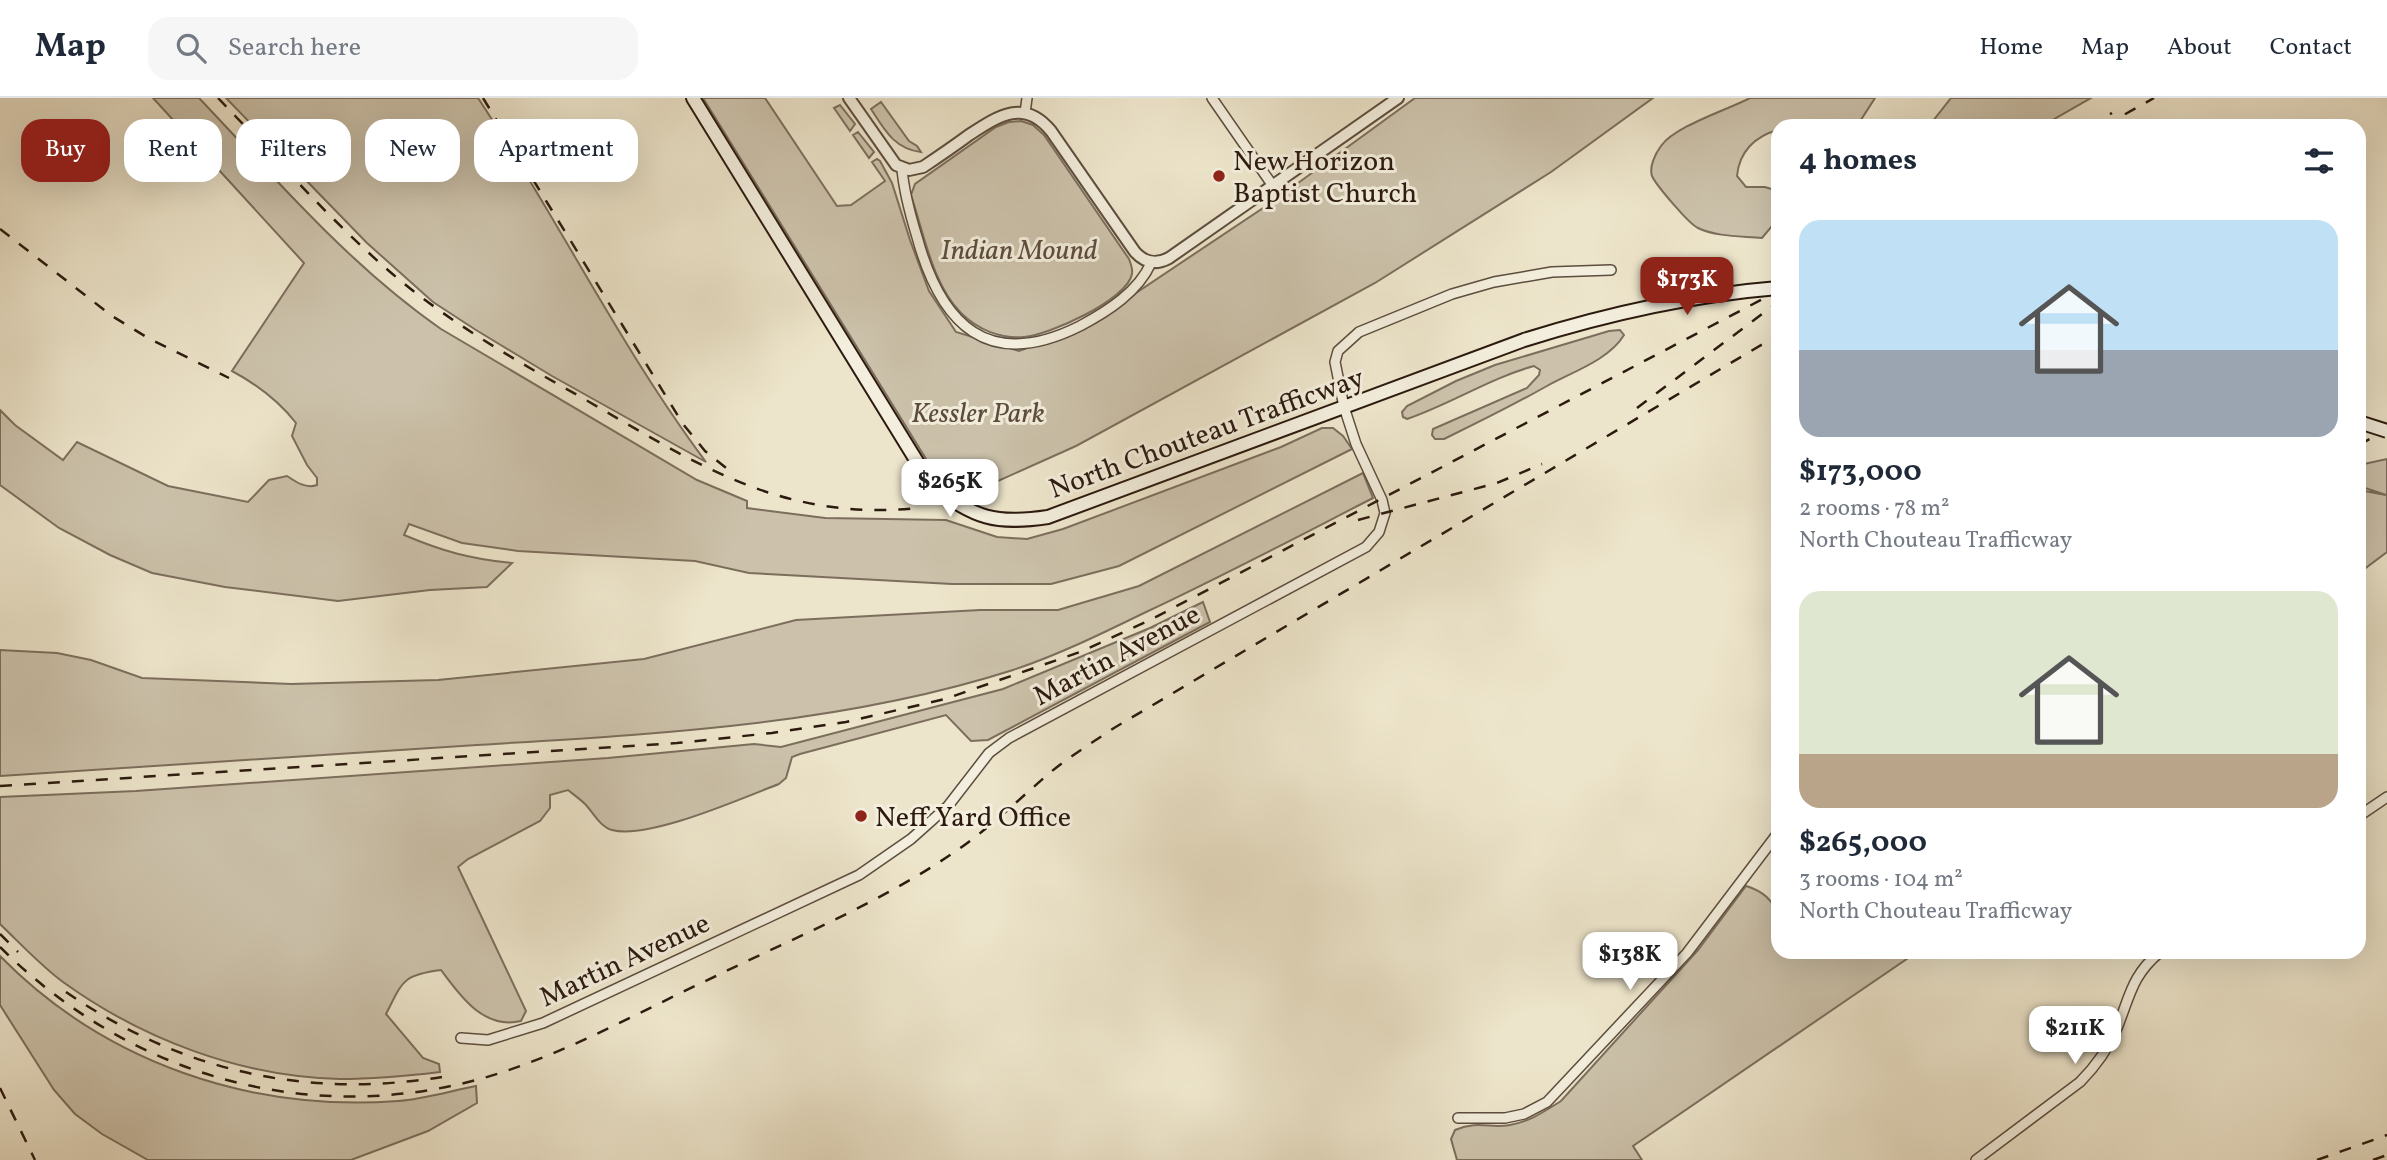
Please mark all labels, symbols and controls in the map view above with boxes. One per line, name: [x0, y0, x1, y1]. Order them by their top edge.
search box: [148, 17, 638, 80]
text: Map: [35, 25, 106, 71]
icon: search: [172, 29, 210, 67]
text: Search here: [228, 30, 361, 66]
text: Home: [1979, 31, 2043, 65]
text: Map: [2081, 31, 2129, 65]
text: About: [2167, 31, 2232, 65]
text: Contact: [2270, 31, 2352, 65]
chip: Buy: [21, 119, 110, 182]
chip: Rent: [124, 119, 222, 182]
chip: Filters: [236, 119, 351, 182]
chip: New: [365, 119, 460, 182]
chip: Apartment: [474, 119, 638, 182]
text: 4 homes: [1799, 140, 1917, 182]
icon: filters: [2300, 142, 2338, 180]
place label: New Horizon Baptist Church: [1233, 143, 1417, 214]
marker: New Horizon Baptist Church: [1211, 168, 1227, 184]
park label: Indian Mound: [941, 232, 1097, 271]
pin: $173K: [1638, 258, 1736, 317]
text: $173K: [1656, 264, 1718, 296]
icon: home: [2006, 266, 2132, 392]
street label: North Chouteau Trafficway: [1044, 359, 1370, 510]
park label: Kessler Park: [911, 395, 1045, 434]
text: $173,000: [1799, 451, 1922, 493]
pin: $265K: [901, 460, 999, 519]
text: $265K: [917, 466, 983, 498]
text: 2 rooms · 78 m²: [1799, 493, 1950, 525]
text: North Chouteau Trafficway: [1799, 525, 2072, 557]
street label: Martin Avenue: [1027, 596, 1208, 717]
icon: home: [2006, 637, 2132, 763]
place label: Neff Yard Office: [875, 799, 1071, 838]
marker: Neff Yard Office: [853, 808, 869, 824]
text: $265,000: [1799, 822, 1927, 864]
text: 3 rooms · 104 m²: [1799, 864, 1963, 896]
text: North Chouteau Trafficway: [1799, 896, 2072, 928]
street label: Martin Avenue: [533, 905, 717, 1018]
pin: $138K: [1581, 932, 1679, 992]
text: $138K: [1599, 939, 1662, 971]
pin: $211K: [2026, 1006, 2124, 1066]
text: $211K: [2045, 1013, 2105, 1045]

